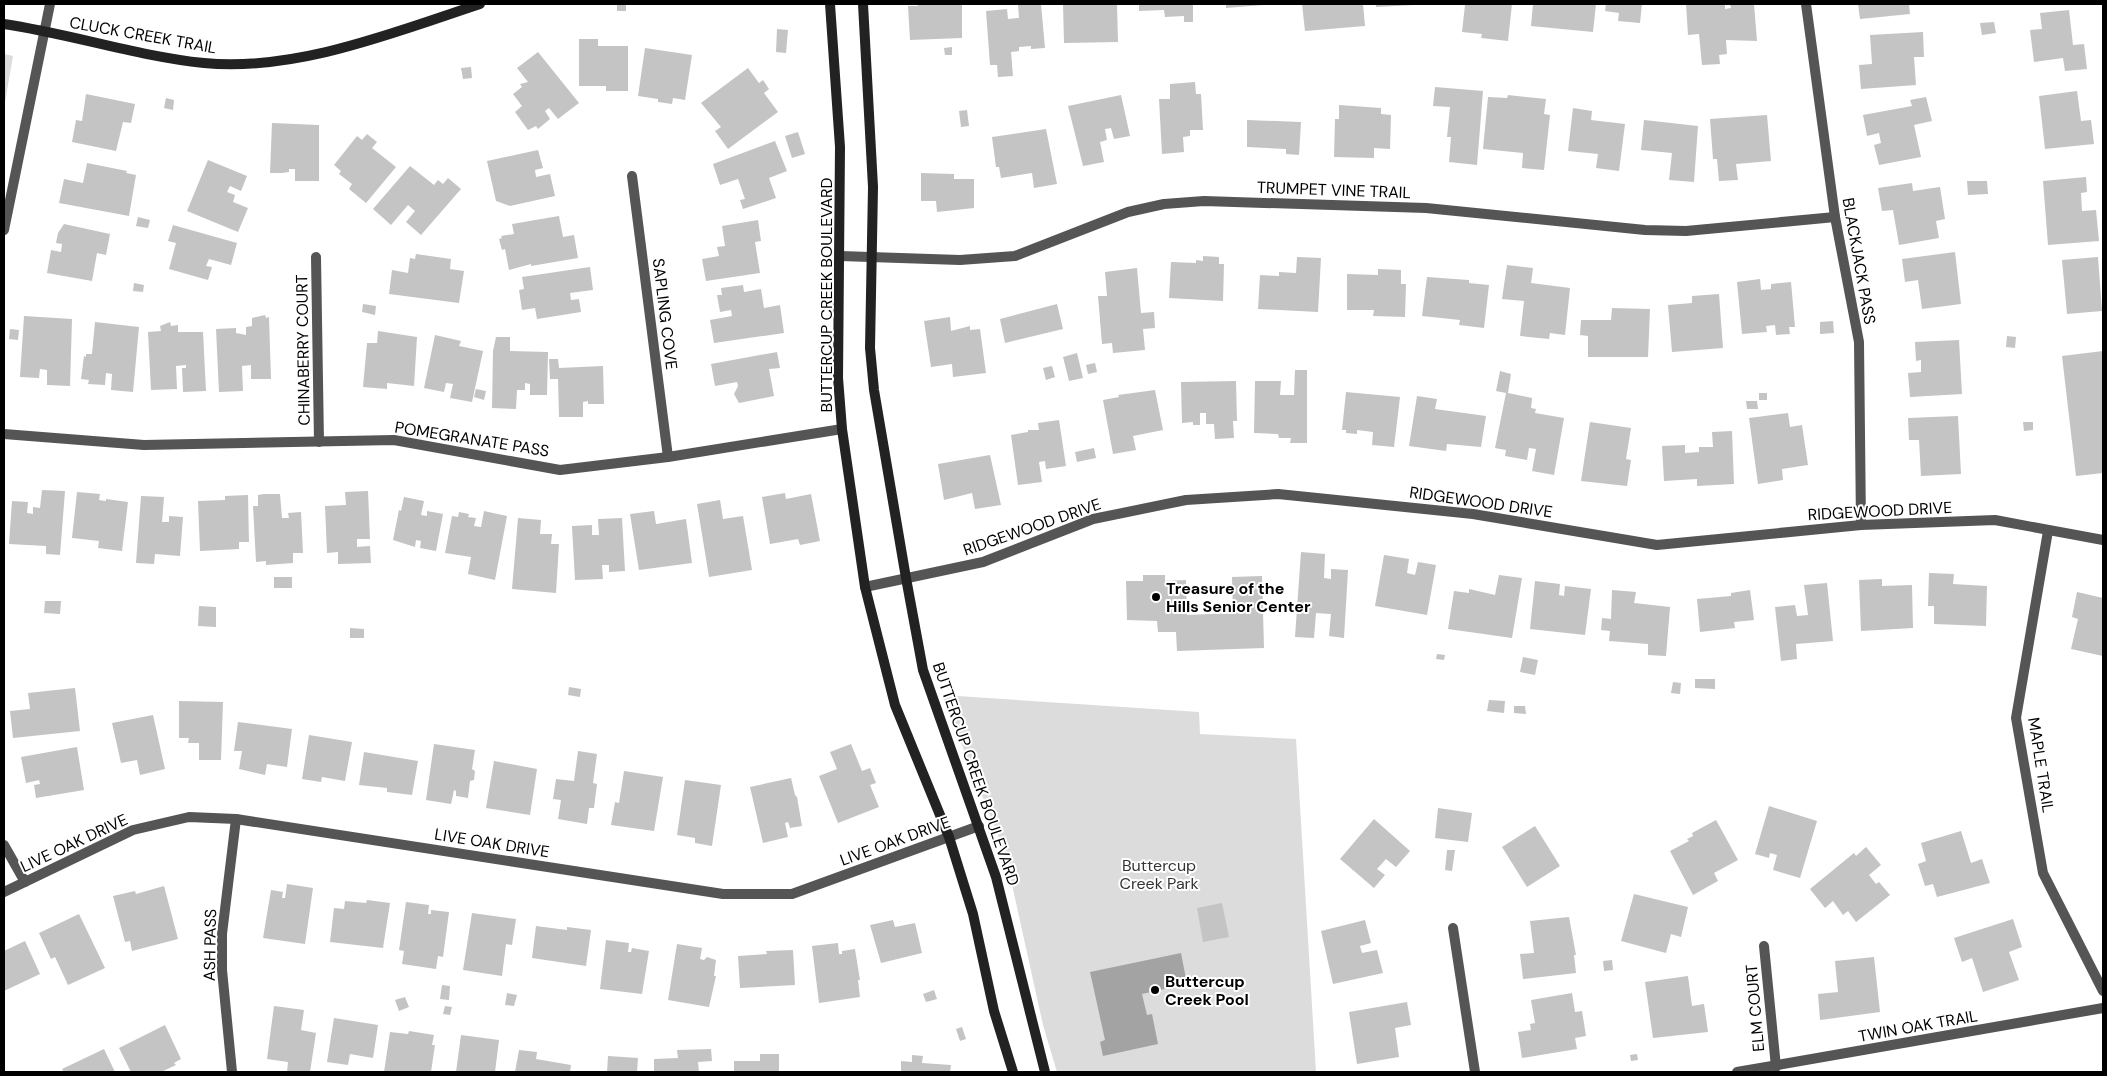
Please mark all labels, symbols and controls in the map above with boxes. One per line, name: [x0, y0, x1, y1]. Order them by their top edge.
street label: CLUCK CREEK TRAIL: [68, 12, 218, 58]
street label: BUTTERCUP CREEK BOULEVARD: [816, 177, 837, 413]
street label: TRUMPET VINE TRAIL: [1257, 177, 1411, 203]
street label: BLACKJACK PASS: [1837, 196, 1881, 326]
street label: SAPLING COVE: [648, 257, 682, 371]
street label: CHINABERRY COURT: [291, 274, 315, 426]
street label: POMEGRANATE PASS: [393, 416, 551, 462]
street label: RIDGEWOOD DRIVE: [1408, 482, 1554, 522]
street label: RIDGEWOOD DRIVE: [960, 494, 1104, 560]
street label: RIDGEWOOD DRIVE: [1807, 497, 1953, 525]
place label: Treasure of the Hills Senior Center: [1166, 578, 1311, 617]
marker: Treasure of the Hills Senior Center: [1150, 591, 1162, 603]
street label: BUTTERCUP CREEK BOULEVARD: [928, 659, 1024, 889]
street label: MAPLE TRAIL: [2023, 716, 2059, 814]
street label: LIVE OAK DRIVE: [17, 809, 131, 877]
street label: LIVE OAK DRIVE: [837, 811, 953, 871]
street label: LIVE OAK DRIVE: [433, 824, 551, 862]
park label: Buttercup Creek Park: [1119, 855, 1199, 894]
street label: ASH PASS: [199, 909, 221, 981]
street label: ELM COURT: [1741, 963, 1769, 1053]
place label: Buttercup Creek Pool: [1165, 971, 1249, 1010]
marker: Buttercup Creek Pool: [1149, 984, 1161, 996]
street label: TWIN OAK TRAIL: [1857, 1005, 1979, 1047]

